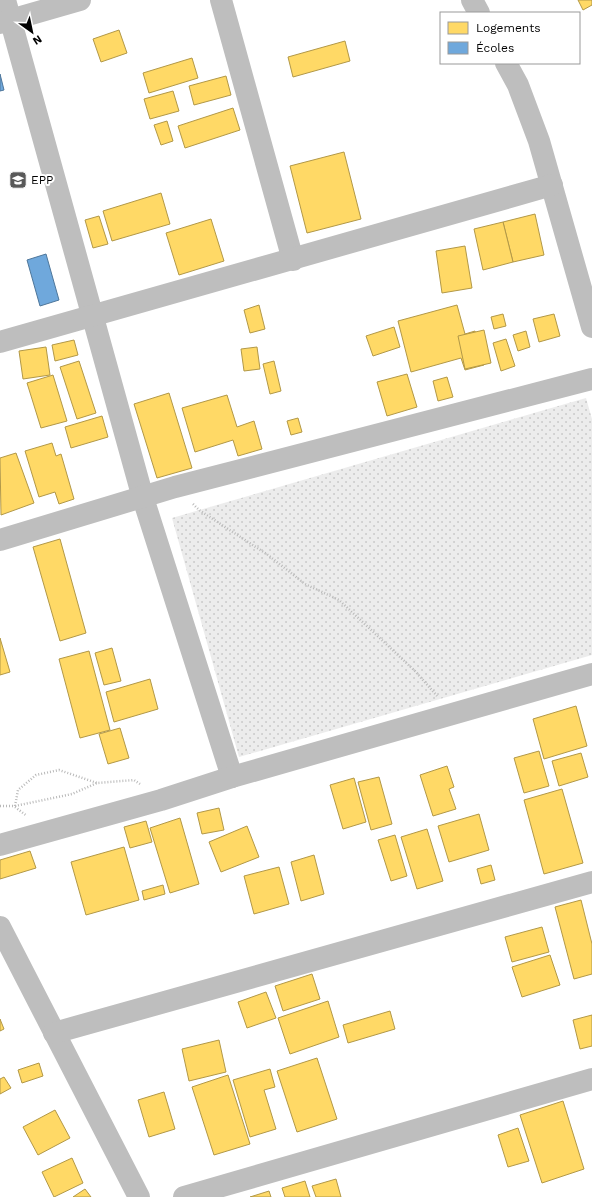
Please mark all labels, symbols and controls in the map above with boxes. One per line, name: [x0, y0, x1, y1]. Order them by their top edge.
north arrow: [12, 12, 52, 52]
legend: [440, 12, 580, 64]
text: Logements: [476, 21, 541, 35]
text: N: [30, 32, 44, 48]
text: Écoles: [476, 41, 514, 55]
school or university icon: EPP: [8, 170, 28, 190]
place label: EPP: [31, 173, 53, 187]

